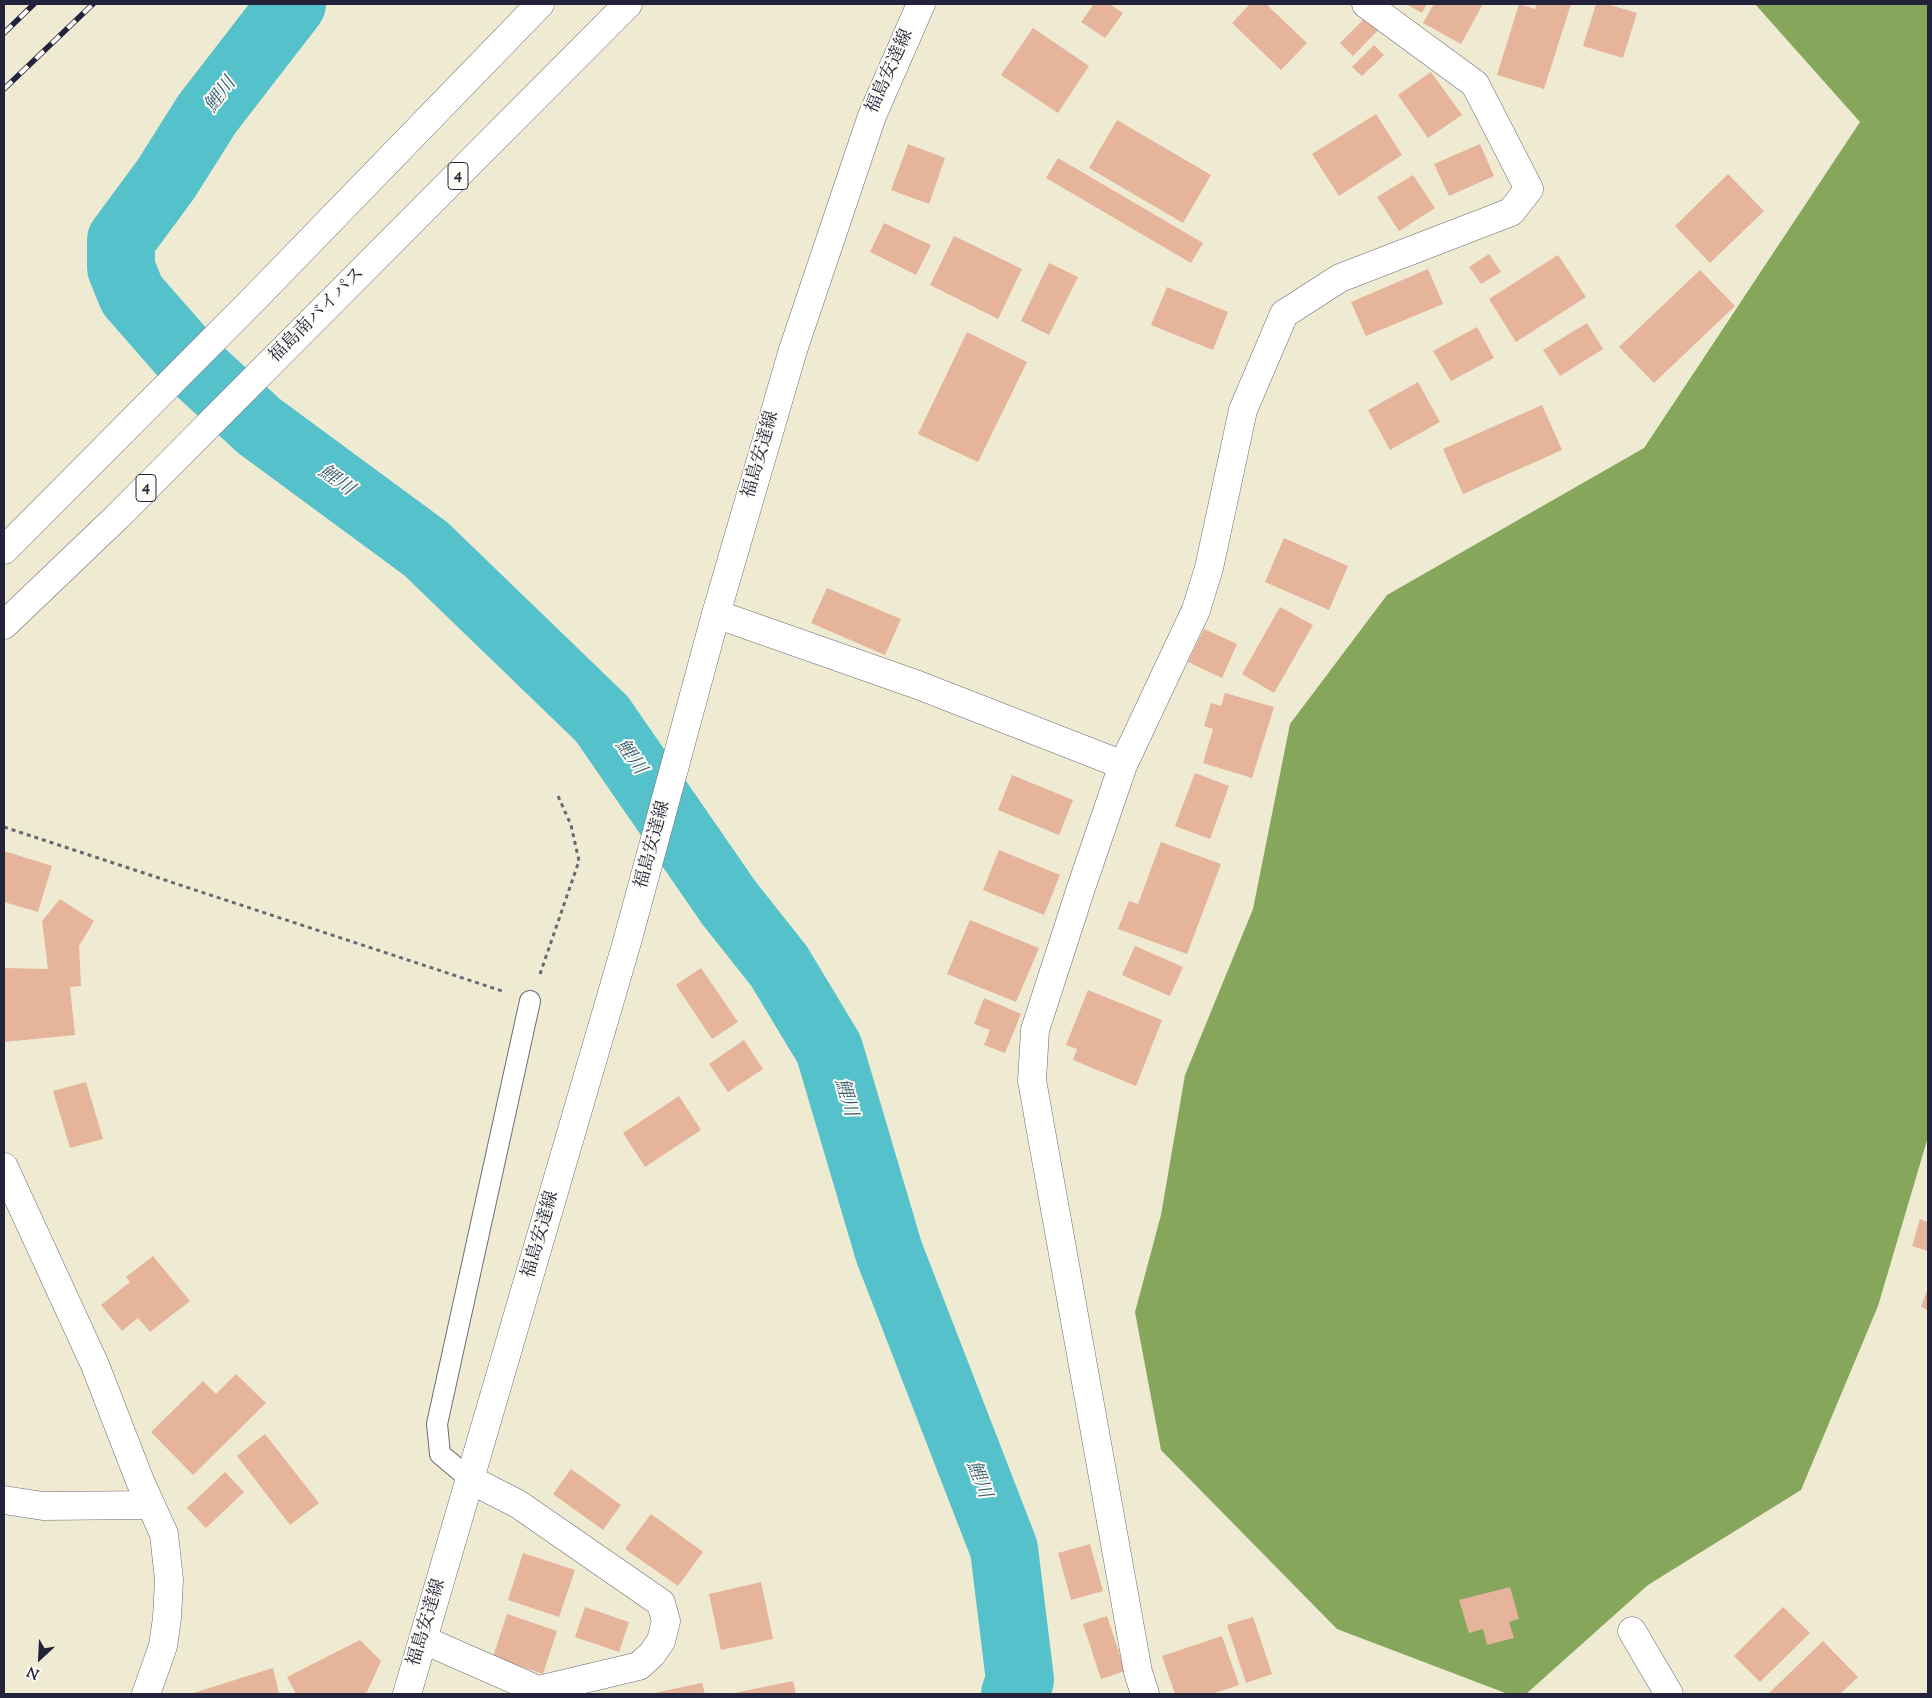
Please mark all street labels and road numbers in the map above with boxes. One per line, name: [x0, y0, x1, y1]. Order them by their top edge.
street label: 福島安達線: [863, 26, 919, 118]
road number: 4: [448, 162, 468, 190]
street label: 福島南バイパス: [266, 264, 370, 368]
street label: 福島安達線: [739, 409, 785, 501]
road number: 4: [136, 474, 156, 502]
street label: 福島安達線: [632, 799, 676, 891]
street label: 福島安達線: [519, 1189, 565, 1281]
street label: 福島安達線: [405, 1577, 451, 1669]

